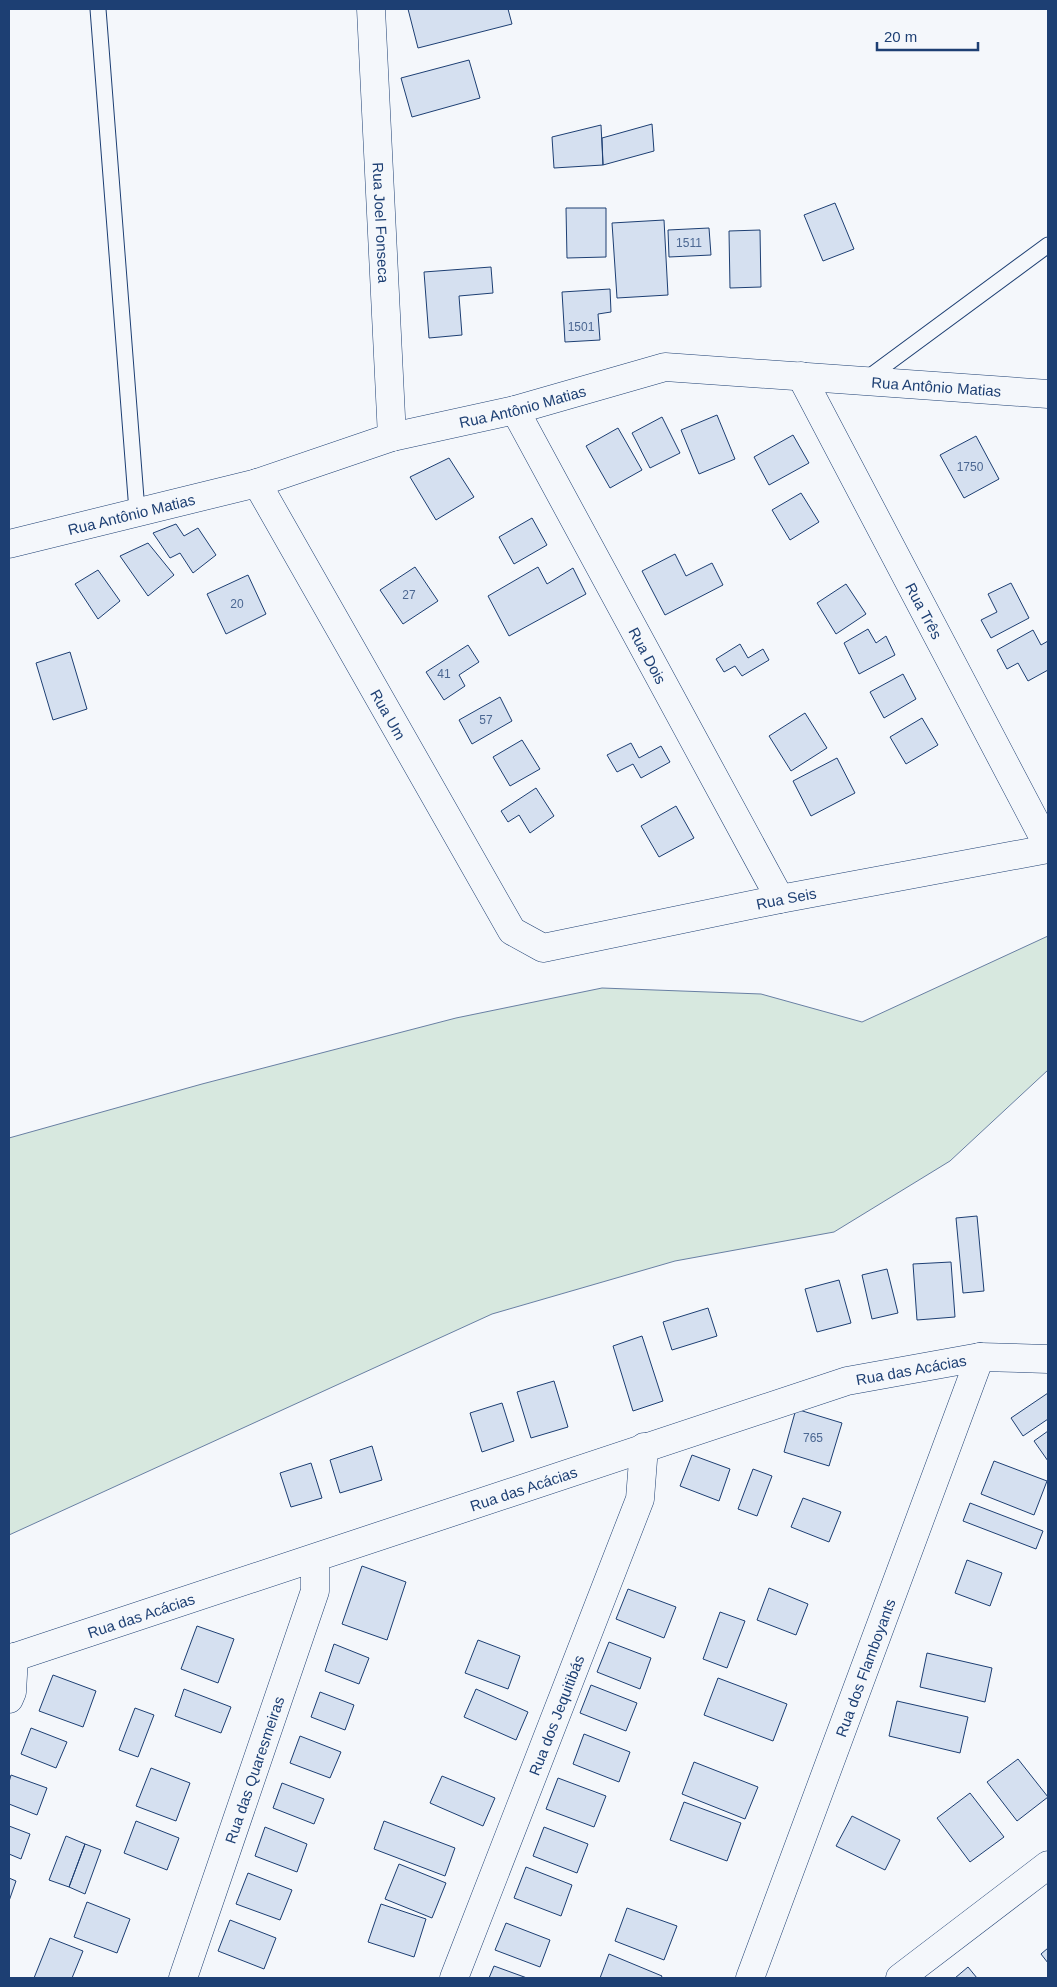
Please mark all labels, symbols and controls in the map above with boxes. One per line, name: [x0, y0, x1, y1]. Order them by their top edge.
scale bar: [877, 20, 978, 52]
text: 20 m: [884, 28, 917, 45]
street label: Rua Joel Fonseca: [370, 162, 393, 284]
house number: 1511: [676, 236, 702, 250]
house number: 1501: [568, 320, 595, 334]
street label: Rua Antônio Matias: [871, 373, 1002, 399]
street label: Rua Antônio Matias: [457, 382, 588, 431]
house number: 1750: [957, 460, 984, 474]
street label: Rua Antônio Matias: [66, 490, 197, 538]
street label: Rua Três: [903, 580, 946, 641]
house number: 27: [402, 588, 416, 602]
house number: 20: [230, 597, 244, 611]
street label: Rua Dois: [626, 624, 670, 686]
house number: 41: [437, 667, 451, 681]
street label: Rua Um: [368, 686, 410, 742]
house number: 57: [479, 713, 493, 727]
street label: Rua Seis: [754, 884, 818, 912]
street label: Rua das Acácias: [855, 1351, 968, 1388]
house number: 765: [803, 1431, 823, 1445]
street label: Rua das Acácias: [468, 1463, 579, 1514]
street label: Rua das Acácias: [85, 1590, 197, 1641]
street label: Rua dos Flamboyants: [832, 1596, 898, 1739]
street label: Rua dos Jequitibás: [525, 1653, 587, 1778]
street label: Rua das Quaresmeiras: [221, 1694, 287, 1846]

